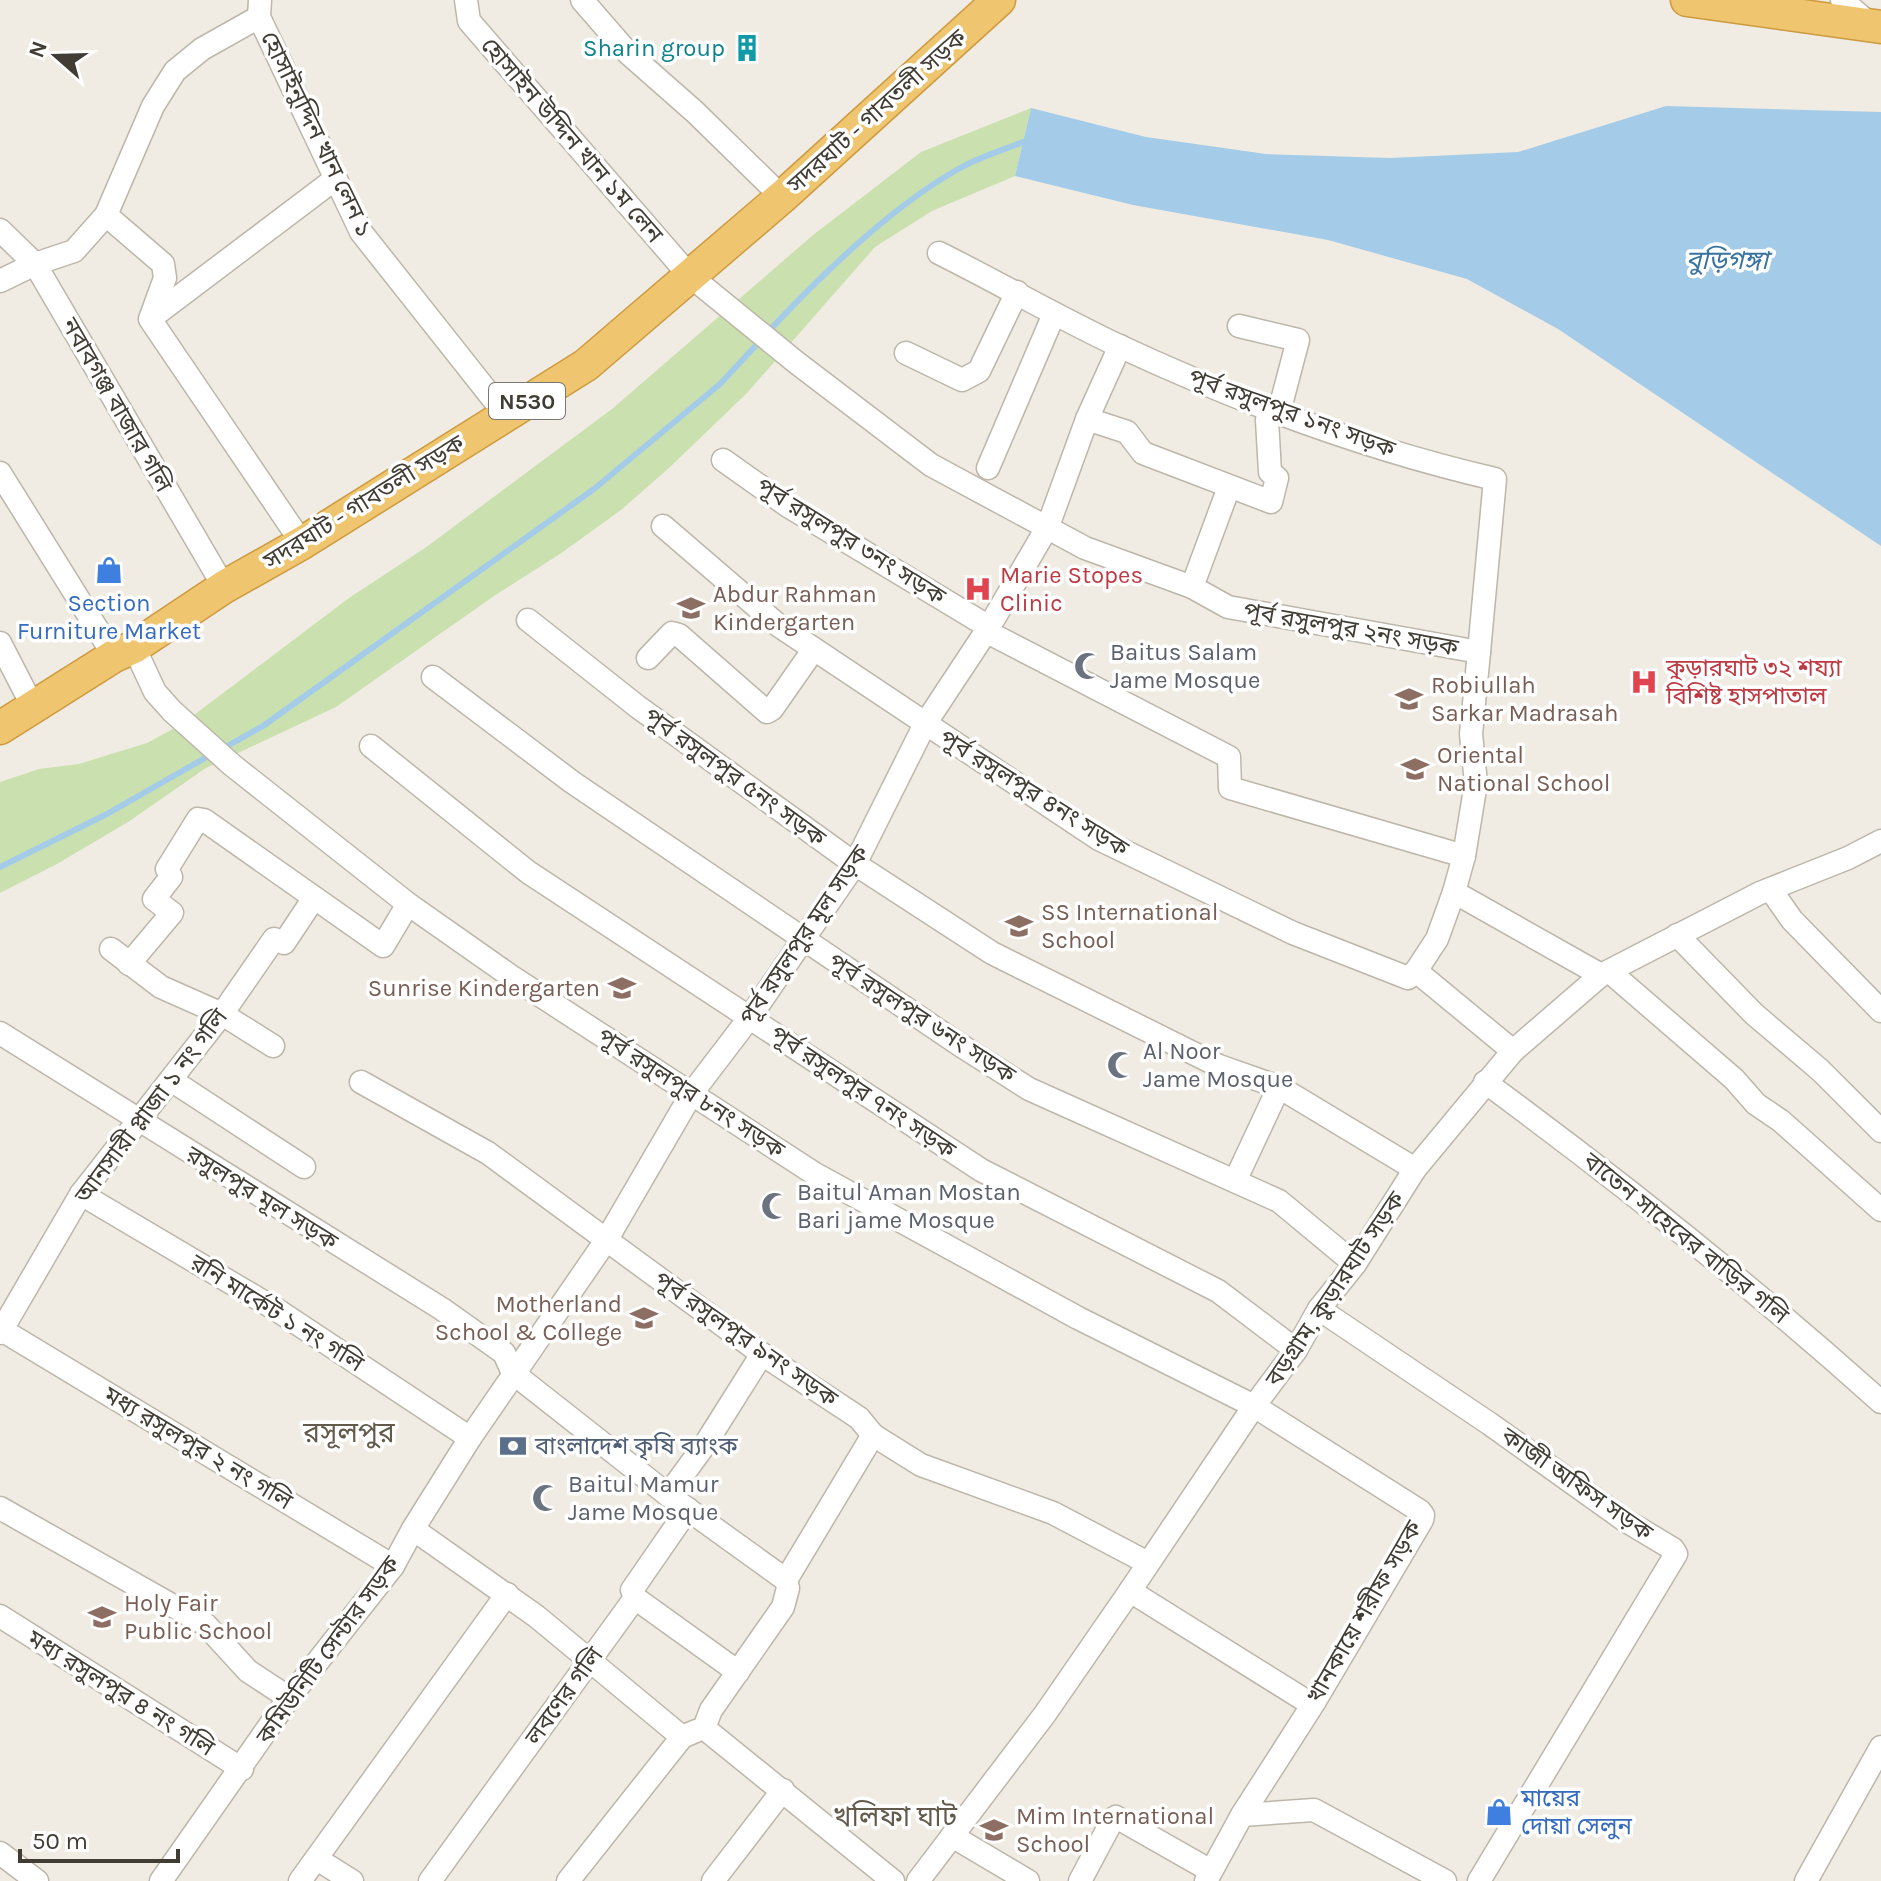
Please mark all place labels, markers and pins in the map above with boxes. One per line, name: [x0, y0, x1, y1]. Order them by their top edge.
building icon: Sharin group: [732, 33, 762, 63]
place label: Sharin group: [583, 34, 725, 62]
shop icon: Section Furniture Market: [94, 555, 124, 585]
place label: Marie Stopes Clinic: [1000, 561, 1143, 617]
hospital icon: Marie Stopes Clinic: [963, 574, 993, 604]
place label: Abdur Rahman Kindergarten: [713, 580, 877, 636]
place label: Section Furniture Market: [17, 589, 201, 645]
school or university icon: Abdur Rahman Kindergarten: [676, 593, 706, 623]
place label: Baitus Salam Jame Mosque: [1110, 638, 1260, 694]
mosque icon: Baitus Salam Jame Mosque: [1073, 651, 1103, 681]
place label: কুড়ারঘাট ৩২ শয্যা বিশিষ্ট হাসপাতাল: [1665, 654, 1842, 710]
hospital icon: কুড়ারঘাট ৩২ শয্যা বিশিষ্ট হাসপাতাল: [1629, 667, 1659, 697]
place label: Robiullah Sarkar Madrasah: [1431, 671, 1618, 727]
school or university icon: Robiullah Sarkar Madrasah: [1394, 684, 1424, 714]
place label: Oriental National School: [1437, 741, 1610, 797]
school or university icon: Oriental National School: [1400, 754, 1430, 784]
place label: SS International School: [1041, 898, 1218, 954]
school or university icon: SS International School: [1004, 911, 1034, 941]
school or university icon: Sunrise Kindergarten: [607, 973, 637, 1003]
place label: Sunrise Kindergarten: [368, 974, 600, 1002]
place label: Al Noor Jame Mosque: [1143, 1037, 1293, 1093]
mosque icon: Al Noor Jame Mosque: [1106, 1050, 1136, 1080]
place label: Baitul Aman Mostan Bari jame Mosque: [797, 1178, 1021, 1234]
mosque icon: Baitul Aman Mostan Bari jame Mosque: [760, 1191, 790, 1221]
place label: Motherland School & College: [435, 1290, 622, 1346]
school or university icon: Motherland School & College: [629, 1303, 659, 1333]
bank icon: বাংলাদেশ কৃষি ব্যাংক: [498, 1431, 528, 1461]
place label: বাংলাদেশ কৃষি ব্যাংক: [534, 1432, 738, 1461]
place label: Baitul Mamur Jame Mosque: [568, 1470, 719, 1526]
mosque icon: Baitul Mamur Jame Mosque: [531, 1483, 561, 1513]
place label: Holy Fair Public School: [124, 1589, 272, 1645]
school or university icon: Holy Fair Public School: [87, 1602, 117, 1632]
place label: মায়ের দোয়া সেলুন: [1520, 1784, 1633, 1840]
shop icon: মায়ের দোয়া সেলুন: [1484, 1797, 1514, 1827]
place label: Mim International School: [1016, 1802, 1214, 1858]
school or university icon: Mim International School: [979, 1815, 1009, 1845]

